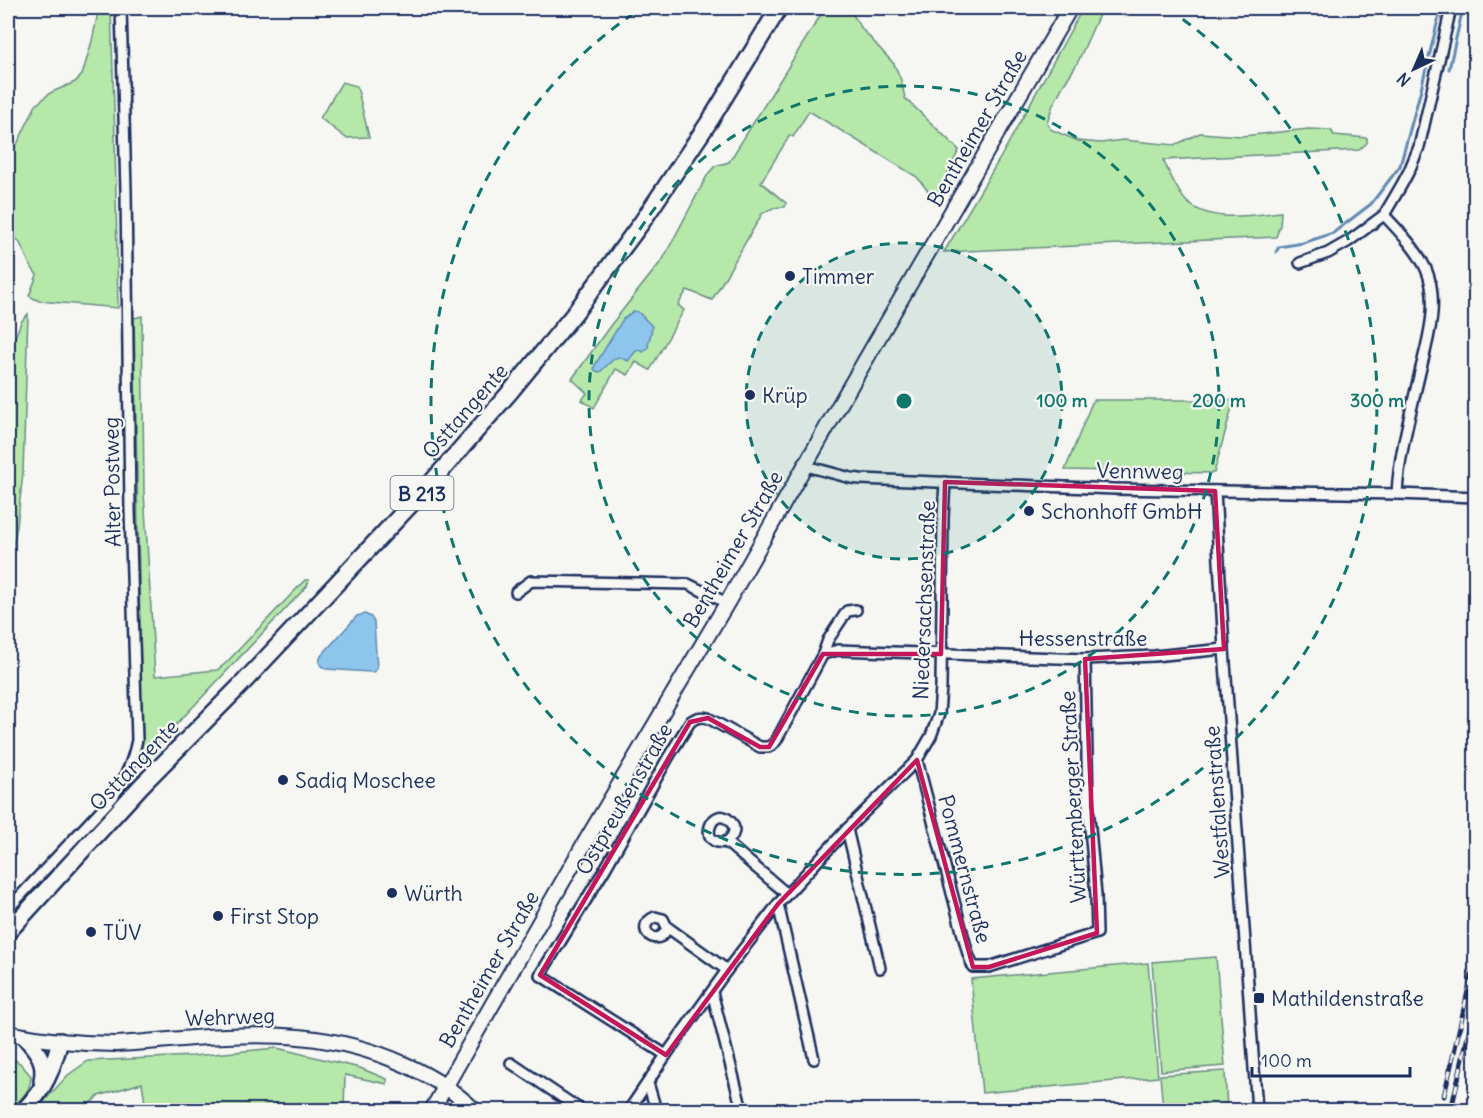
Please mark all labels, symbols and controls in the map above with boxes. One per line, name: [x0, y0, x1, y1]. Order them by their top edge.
north arrow: [1384, 39, 1444, 99]
street label: Bentheimer Straße: [921, 45, 1033, 211]
text: N: [1393, 69, 1415, 91]
place label: Timmer: [802, 263, 875, 290]
marker: Timmer: [783, 269, 797, 283]
street label: Osttangente: [416, 358, 514, 464]
place label: Krüp: [762, 382, 808, 409]
marker: Krüp: [743, 388, 757, 402]
text: 100 m: [1037, 389, 1088, 412]
text: 200 m: [1192, 389, 1246, 412]
text: 300 m: [1350, 389, 1404, 412]
centre of rings: [894, 391, 914, 411]
street label: Alter Postweg: [97, 417, 127, 547]
street label: Vennweg: [1096, 457, 1184, 485]
street label: Bentheimer Straße: [677, 466, 789, 632]
road number: B 213: [390, 476, 454, 510]
place label: Schonhoff GmbH: [1041, 498, 1202, 525]
street label: Niedersachsenstraße: [907, 500, 941, 700]
marker: Schonhoff GmbH: [1022, 504, 1036, 518]
street label: Hessenstraße: [1019, 625, 1147, 652]
street label: Württemberger Straße: [1054, 690, 1092, 904]
street label: Osttangente: [84, 713, 184, 817]
street label: Ostpreußenstraße: [570, 718, 678, 880]
street label: Westfalenstraße: [1198, 725, 1236, 879]
place label: Sadiq Moschee: [295, 767, 436, 794]
marker: Sadiq Moschee: [276, 773, 290, 787]
street label: Pommernstraße: [932, 792, 998, 946]
place label: Würth: [404, 880, 463, 907]
marker: Würth: [385, 886, 399, 900]
street label: Bentheimer Straße: [433, 886, 545, 1052]
place label: First Stop: [230, 903, 319, 930]
marker: First Stop: [211, 909, 225, 923]
place label: TÜV: [103, 919, 141, 946]
marker: TÜV: [84, 925, 98, 939]
place label: Mathildenstraße: [1271, 985, 1424, 1012]
marker: Mathildenstraße: [1252, 991, 1266, 1005]
street label: Wehrweg: [185, 1002, 275, 1032]
scale bar: [1252, 1040, 1410, 1078]
text: 100 m: [1261, 1049, 1312, 1072]

